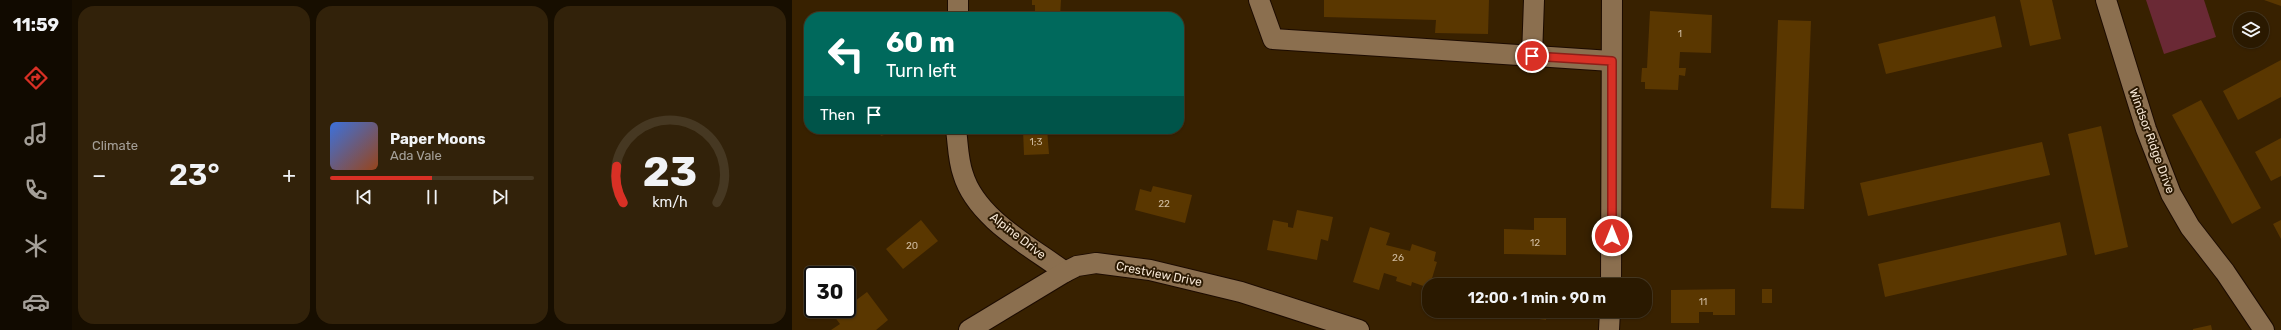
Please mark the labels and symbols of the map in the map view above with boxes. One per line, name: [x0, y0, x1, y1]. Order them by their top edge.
house number: 1: [1678, 28, 1682, 40]
pin: [1515, 39, 1549, 73]
street label: Windsor Ridge Drive: [2126, 87, 2178, 196]
house number: 1;3: [1030, 136, 1043, 148]
house number: 22: [1158, 198, 1170, 210]
street label: Alpine Drive: [987, 210, 1049, 262]
position arrow: [1591, 215, 1633, 257]
house number: 12: [1530, 237, 1540, 249]
house number: 20: [906, 240, 918, 252]
house number: 26: [1392, 252, 1404, 264]
street label: Crestview Drive: [1115, 259, 1203, 289]
speed limit sign: 30: [804, 266, 856, 318]
house number: 11: [1699, 296, 1707, 308]

